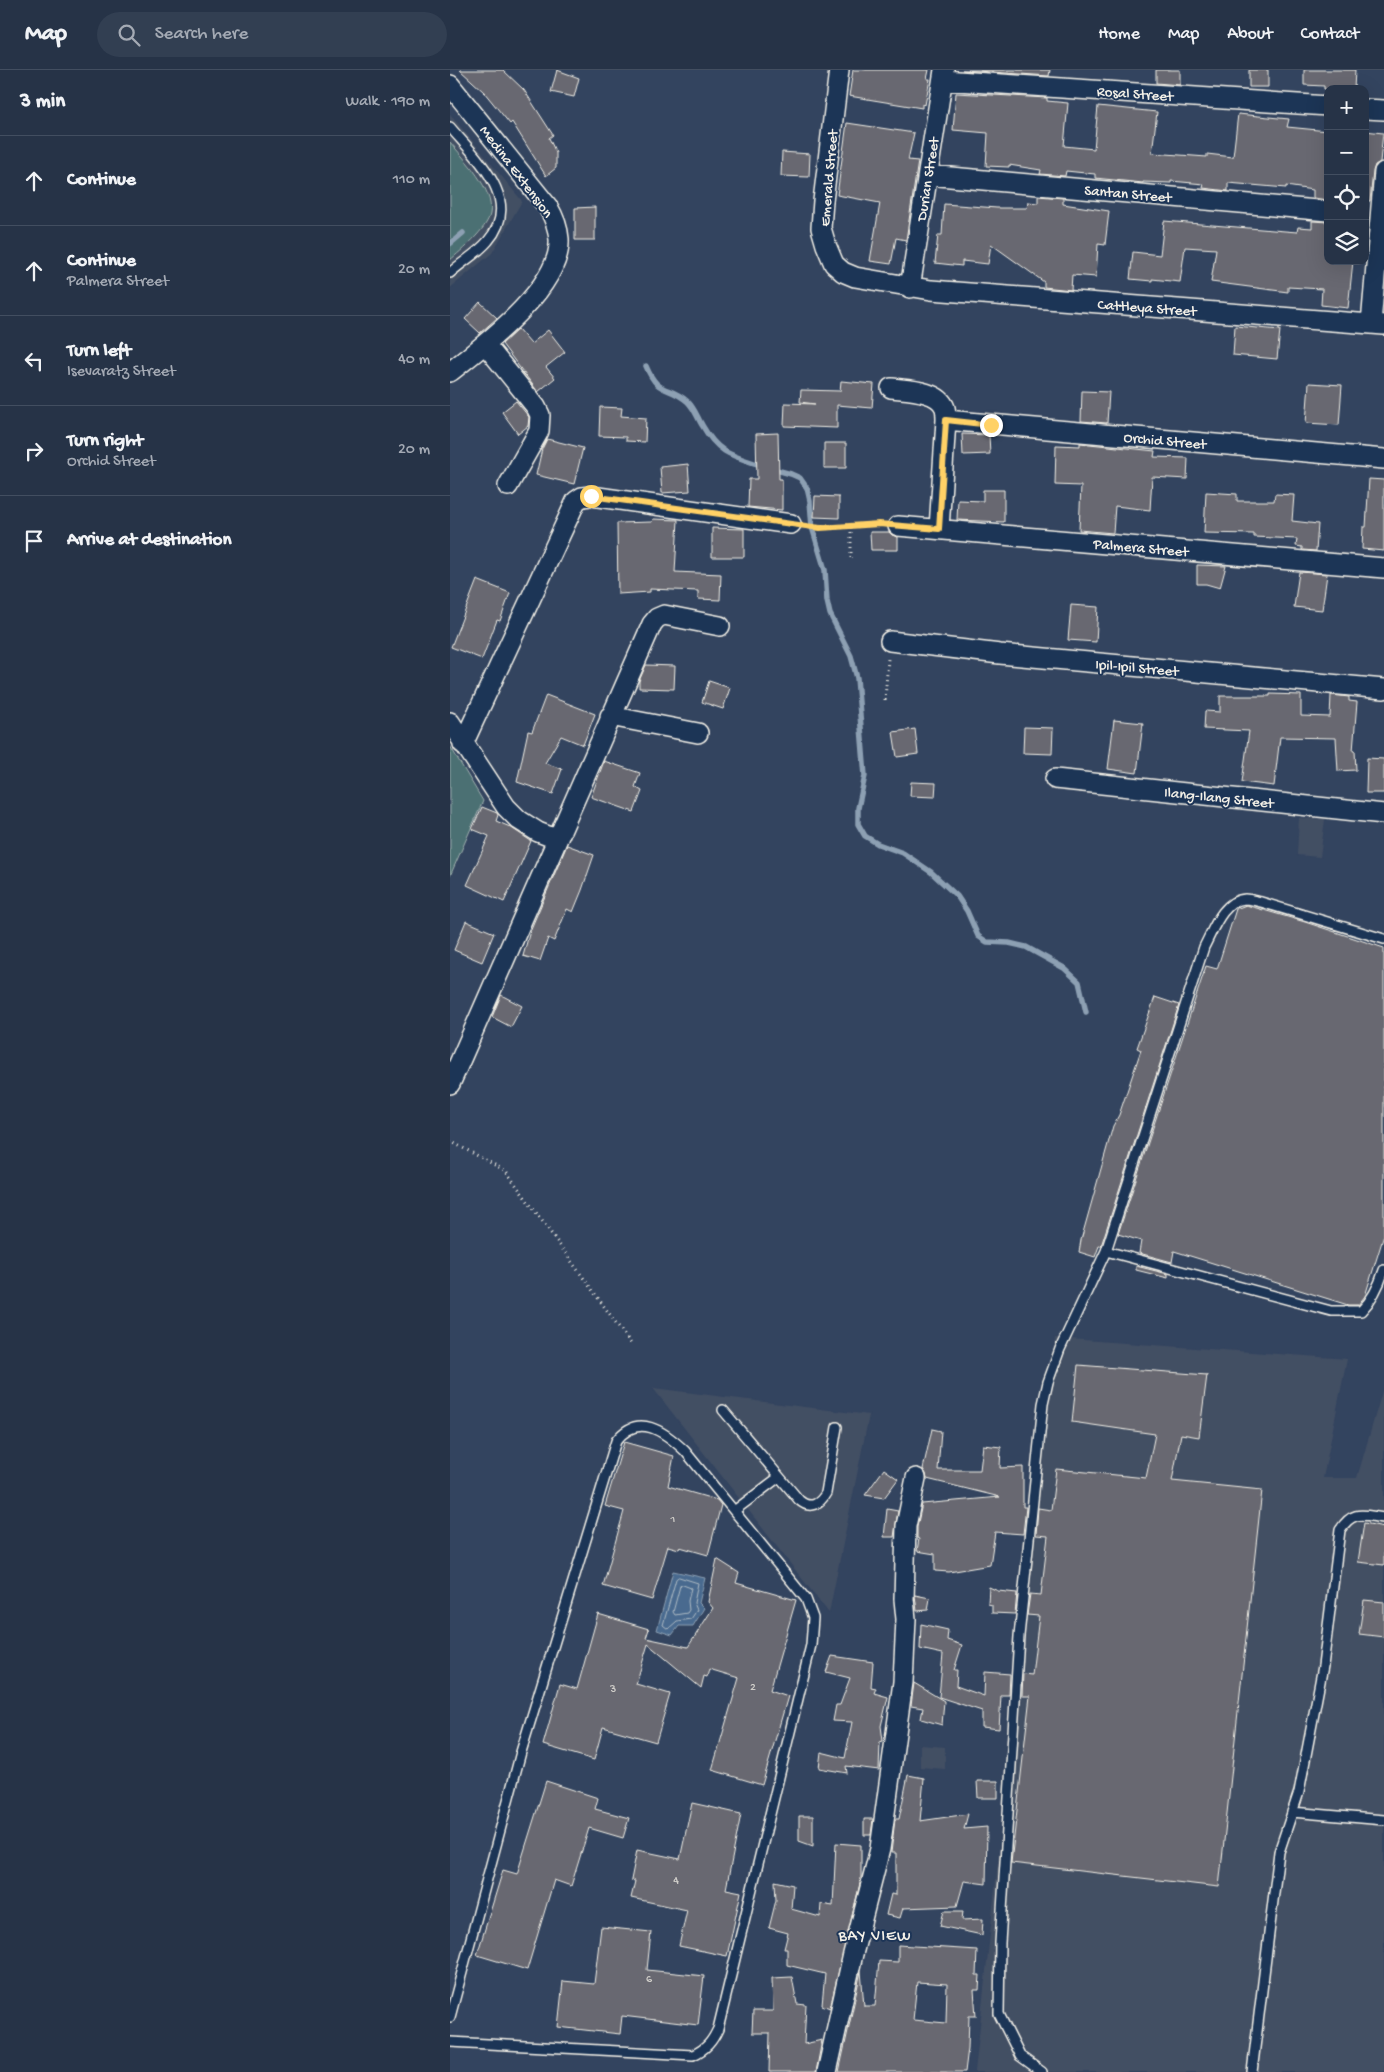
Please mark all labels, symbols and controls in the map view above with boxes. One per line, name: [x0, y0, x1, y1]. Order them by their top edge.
search box: [97, 12, 447, 57]
text: Map: [25, 20, 67, 49]
icon: search: [115, 21, 143, 49]
text: Search here: [155, 23, 248, 46]
text: Home: [1098, 24, 1140, 45]
text: Map: [1168, 24, 1199, 45]
text: About: [1227, 24, 1273, 45]
text: Contact: [1301, 24, 1359, 45]
street label: Rosal Street: [1096, 83, 1175, 107]
map controls: [1324, 85, 1369, 265]
button: +: [1324, 85, 1369, 130]
text: 3 min: [20, 90, 65, 115]
text: Walk · 190 m: [346, 93, 430, 112]
street label: Medina Extension: [475, 122, 556, 222]
street label: Emerald Street: [817, 127, 843, 227]
button: −: [1324, 130, 1369, 175]
street label: Durian Street: [913, 134, 945, 223]
icon: ahead: [20, 167, 48, 195]
text: Continue: [67, 169, 136, 192]
text: 110 m: [393, 171, 430, 190]
button: locate: [1324, 175, 1369, 220]
street label: Santan Street: [1083, 182, 1174, 208]
button: layers: [1324, 220, 1369, 265]
text: Continue: [67, 250, 136, 273]
icon: ahead: [20, 257, 48, 285]
text: 20 m: [398, 261, 430, 280]
text: Palmera Street: [67, 273, 169, 292]
street label: Cattleya Street: [1097, 297, 1199, 322]
text: Turn left: [67, 340, 131, 363]
icon: left: [20, 347, 48, 375]
text: 40 m: [398, 351, 430, 370]
text: Isevaratz Street: [67, 363, 176, 382]
route end: [980, 414, 1003, 437]
street label: Orchid Street: [1123, 429, 1209, 455]
text: Turn right: [67, 430, 143, 453]
icon: right: [20, 437, 48, 465]
text: 20 m: [398, 441, 430, 460]
text: Orchid Street: [67, 453, 156, 472]
route start: [580, 485, 603, 508]
icon: arrive: [20, 527, 48, 555]
text: Arrive at destination: [67, 529, 231, 552]
street label: Palmera Street: [1091, 536, 1191, 562]
street label: Ipil-Ipil Street: [1095, 656, 1181, 682]
street label: Ilang-Ilang Street: [1163, 784, 1276, 814]
house number: 1: [670, 1513, 676, 1527]
house number: 2: [750, 1681, 756, 1695]
house number: 3: [609, 1683, 616, 1697]
house number: 4: [673, 1874, 679, 1888]
district label: BAY VIEW: [837, 1928, 912, 1947]
house number: 6: [646, 1973, 653, 1987]

